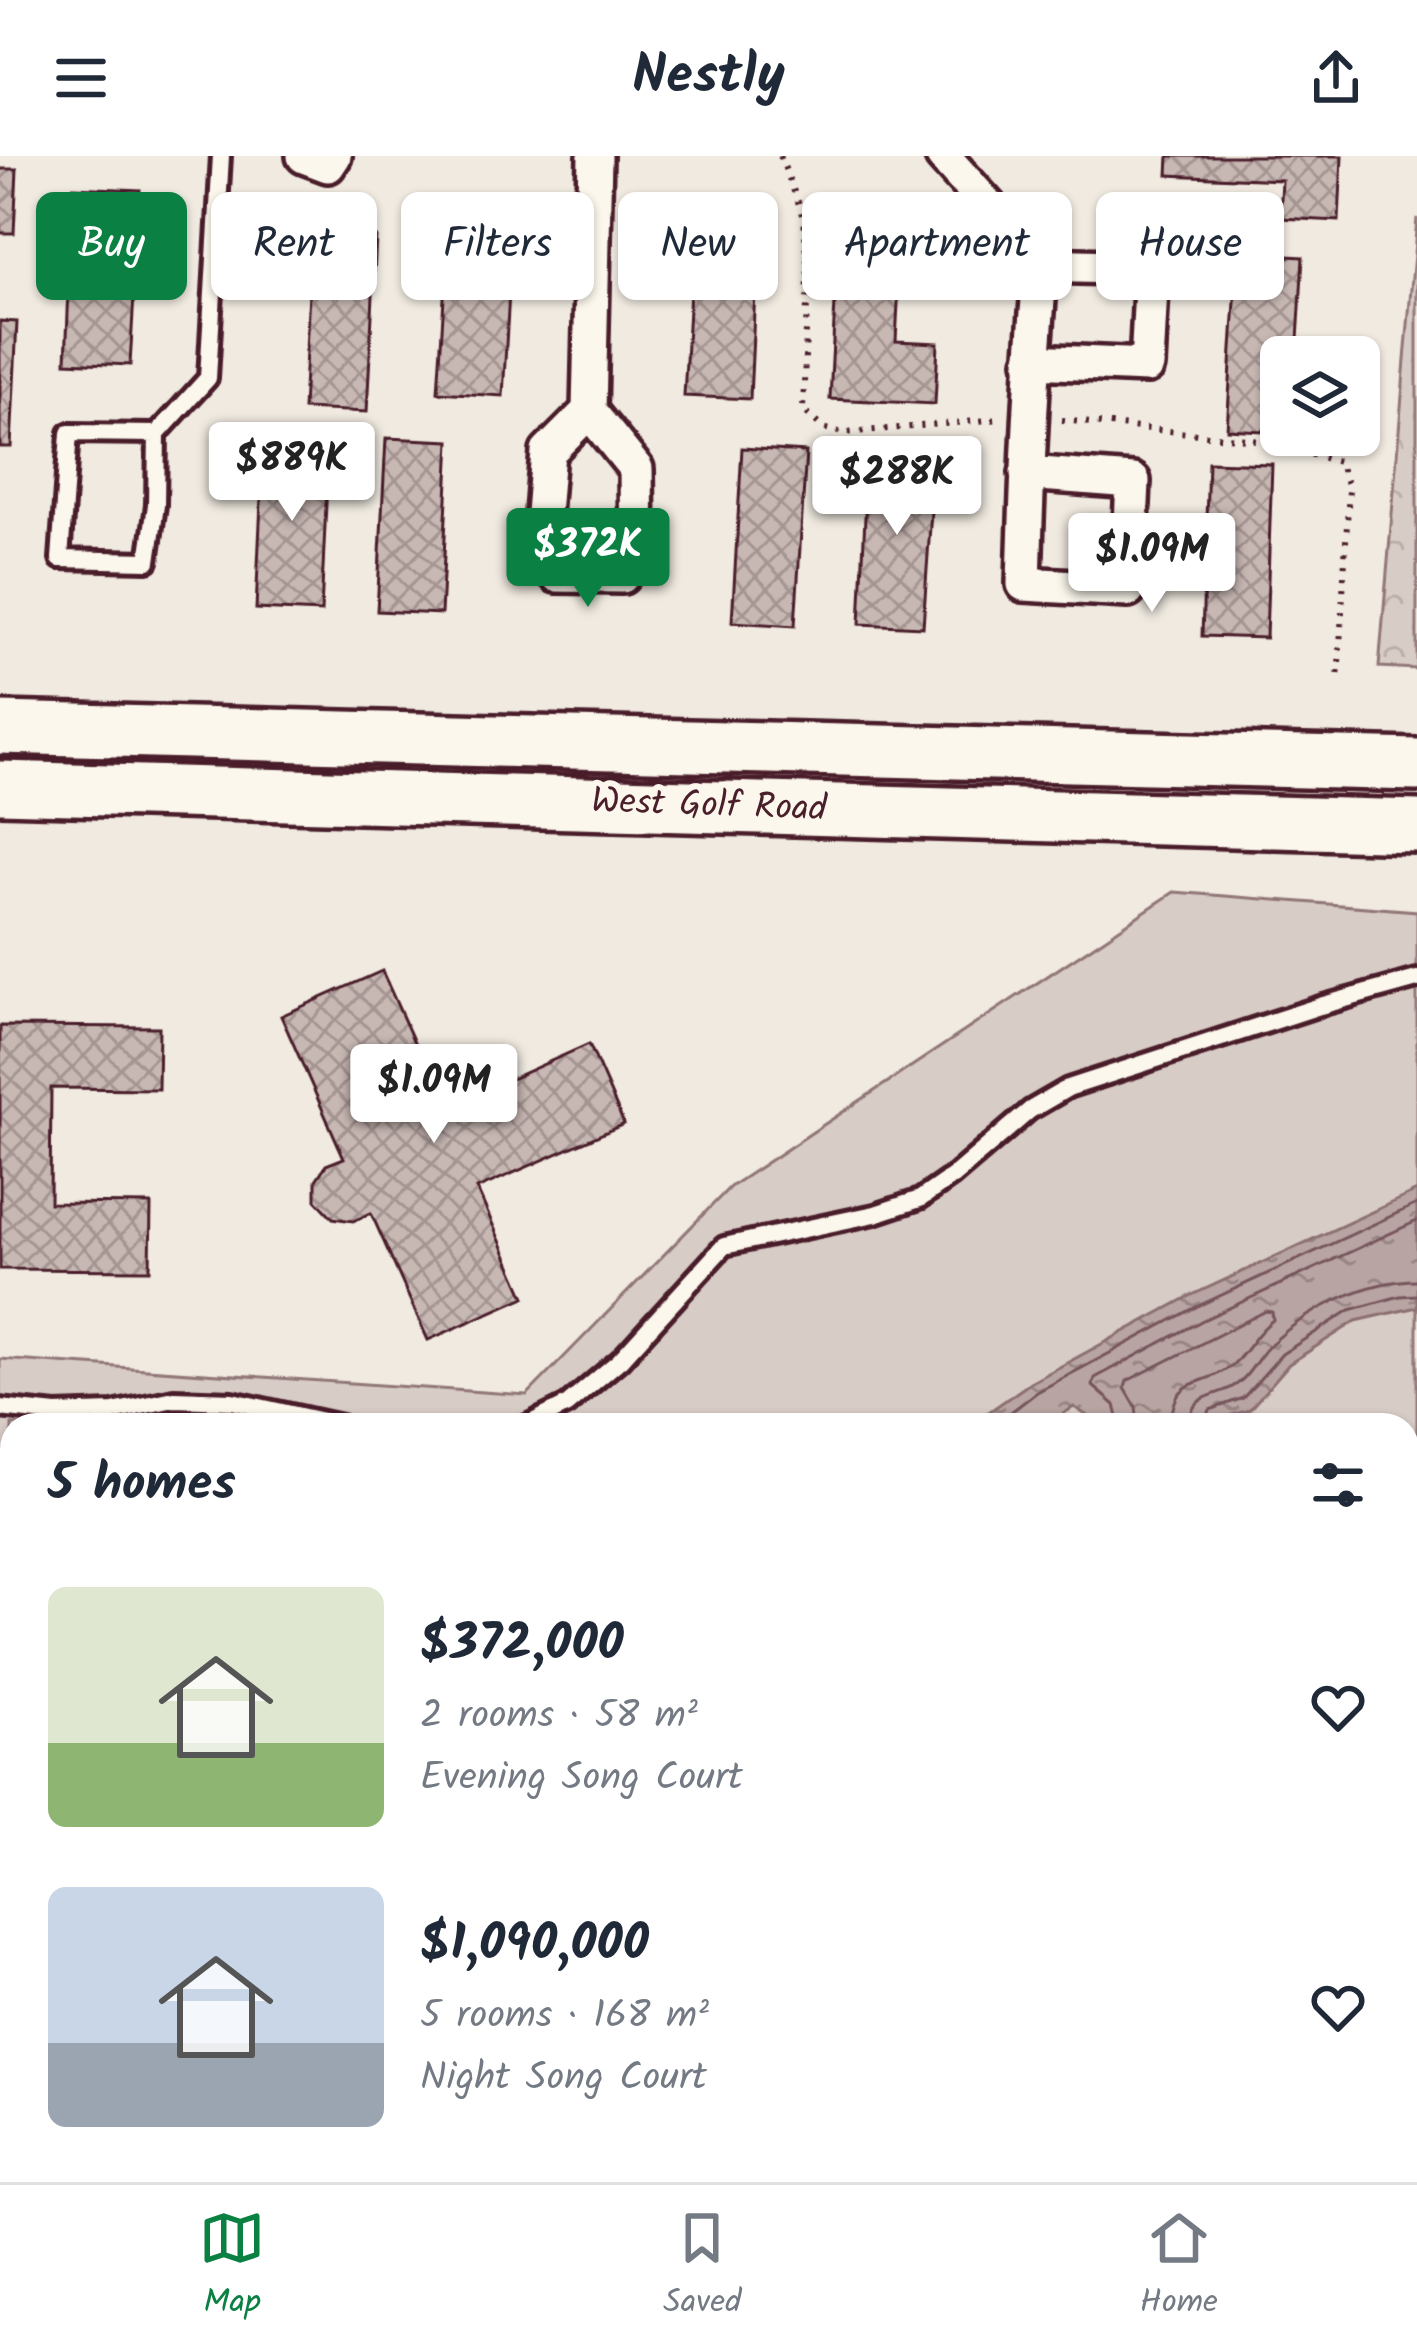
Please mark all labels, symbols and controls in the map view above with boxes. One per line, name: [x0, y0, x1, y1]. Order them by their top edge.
text: Nestly: [632, 35, 785, 121]
icon: menu: [48, 45, 114, 111]
icon: share: [1303, 45, 1369, 111]
chip: Buy: [36, 192, 187, 300]
chip: Rent: [211, 192, 377, 300]
chip: Filters: [401, 192, 594, 300]
chip: New: [618, 192, 778, 300]
chip: Apartment: [802, 192, 1072, 300]
chip: House: [1096, 192, 1284, 300]
map controls: [1260, 336, 1380, 456]
button: layers: [1260, 336, 1380, 456]
pin: $889K: [208, 422, 376, 524]
text: $889K: [236, 430, 348, 492]
pin: $288K: [813, 436, 981, 538]
text: $288K: [839, 444, 955, 506]
pin: $372K: [504, 508, 672, 610]
pin: $1.09M: [1054, 513, 1250, 615]
text: $372K: [533, 516, 643, 578]
text: $1.09M: [1095, 521, 1209, 583]
street label: West Golf Road: [590, 773, 829, 839]
pin: $1.09M: [336, 1044, 532, 1146]
text: $1.09M: [377, 1052, 491, 1114]
text: 5 homes: [48, 1445, 236, 1526]
icon: filters: [1305, 1452, 1371, 1518]
text: $372,000: [420, 1605, 624, 1686]
icon: home: [144, 1635, 288, 1779]
icon: heart: [1305, 1674, 1371, 1740]
text: 2 rooms · 58 m²: [420, 1686, 698, 1748]
text: Evening Song Court: [420, 1748, 743, 1810]
text: $1,090,000: [420, 1905, 649, 1986]
icon: home: [144, 1935, 288, 2079]
icon: heart: [1305, 1974, 1371, 2040]
text: 5 rooms · 168 m²: [420, 1986, 709, 2048]
text: Night Song Court: [420, 2048, 707, 2110]
tab: Map: [199, 2205, 265, 2330]
tab: Saved: [663, 2205, 742, 2330]
tab: Home: [1140, 2205, 1218, 2330]

